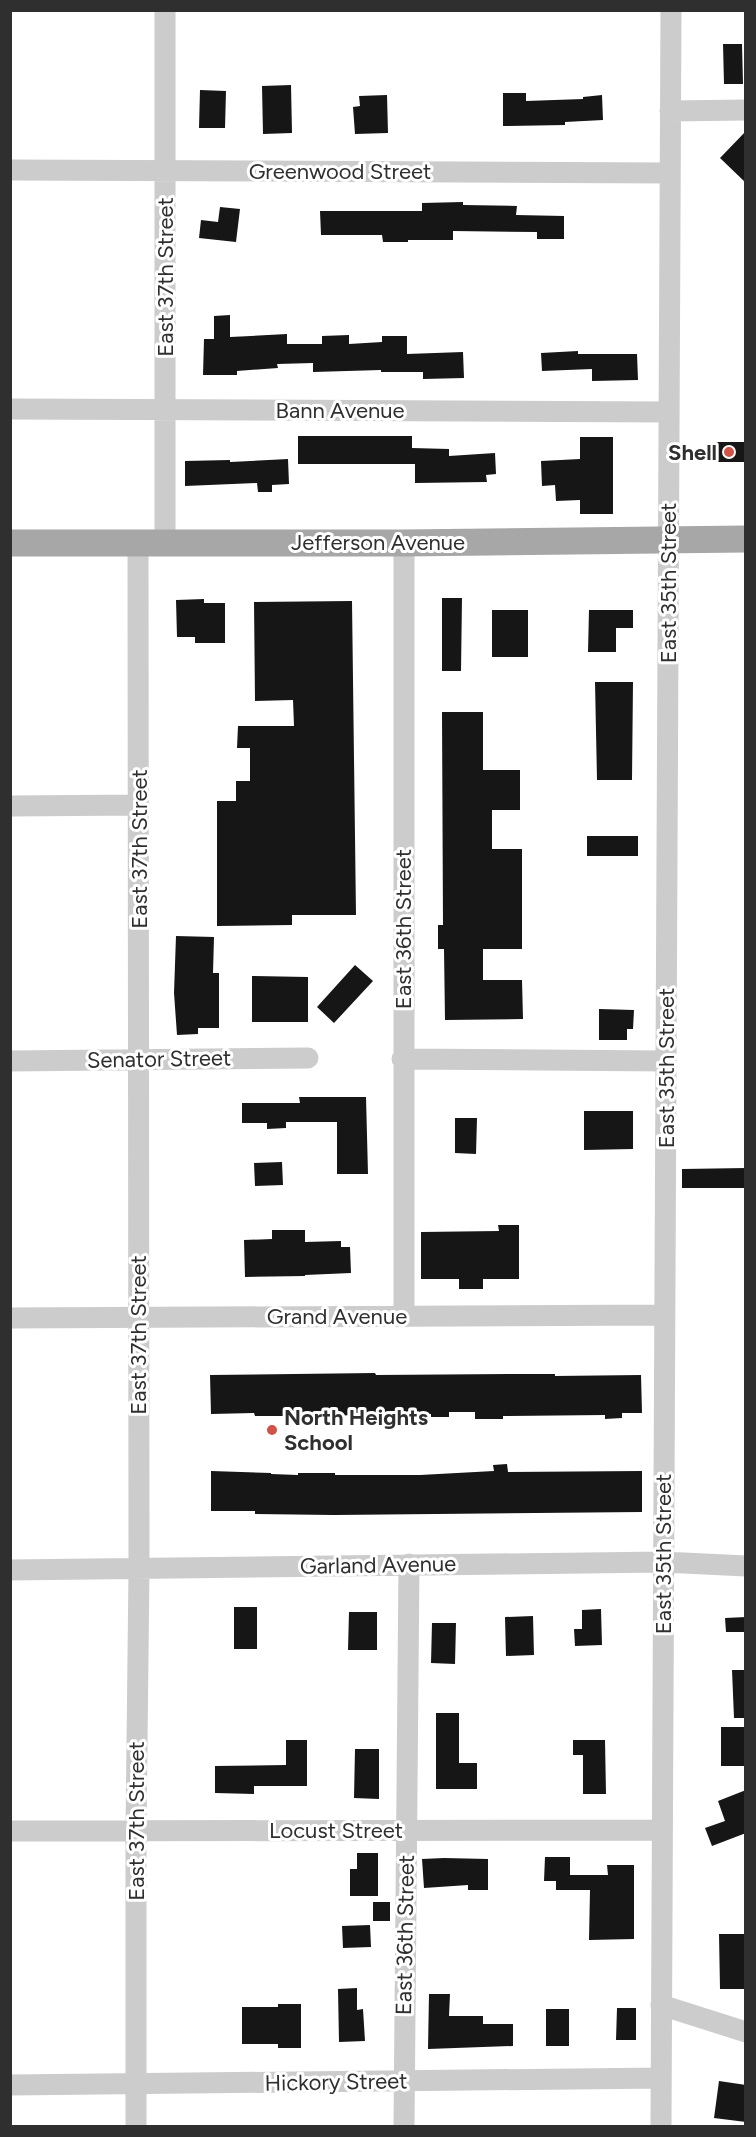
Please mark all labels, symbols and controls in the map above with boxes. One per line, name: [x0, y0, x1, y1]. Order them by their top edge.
street label: Greenwood Street: [249, 158, 431, 185]
street label: East 37th Street: [152, 197, 179, 357]
street label: Bann Avenue: [275, 397, 405, 424]
place label: Shell: [668, 439, 717, 466]
marker: Shell: [722, 445, 736, 459]
street label: East 35th Street: [655, 503, 682, 663]
street label: Jefferson Avenue: [291, 529, 465, 556]
street label: East 37th Street: [126, 769, 153, 929]
street label: East 36th Street: [390, 849, 417, 1009]
street label: East 35th Street: [653, 988, 680, 1148]
street label: Senator Street: [87, 1044, 231, 1074]
street label: East 37th Street: [125, 1255, 152, 1415]
street label: Grand Avenue: [267, 1303, 407, 1330]
place label: North Heights School: [284, 1404, 428, 1456]
marker: North Heights School: [265, 1423, 279, 1437]
street label: East 35th Street: [650, 1474, 677, 1634]
street label: Garland Avenue: [300, 1550, 456, 1580]
street label: East 37th Street: [123, 1741, 150, 1901]
street label: Locust Street: [269, 1817, 403, 1844]
street label: East 36th Street: [390, 1855, 420, 2015]
street label: Hickory Street: [264, 2067, 408, 2097]

